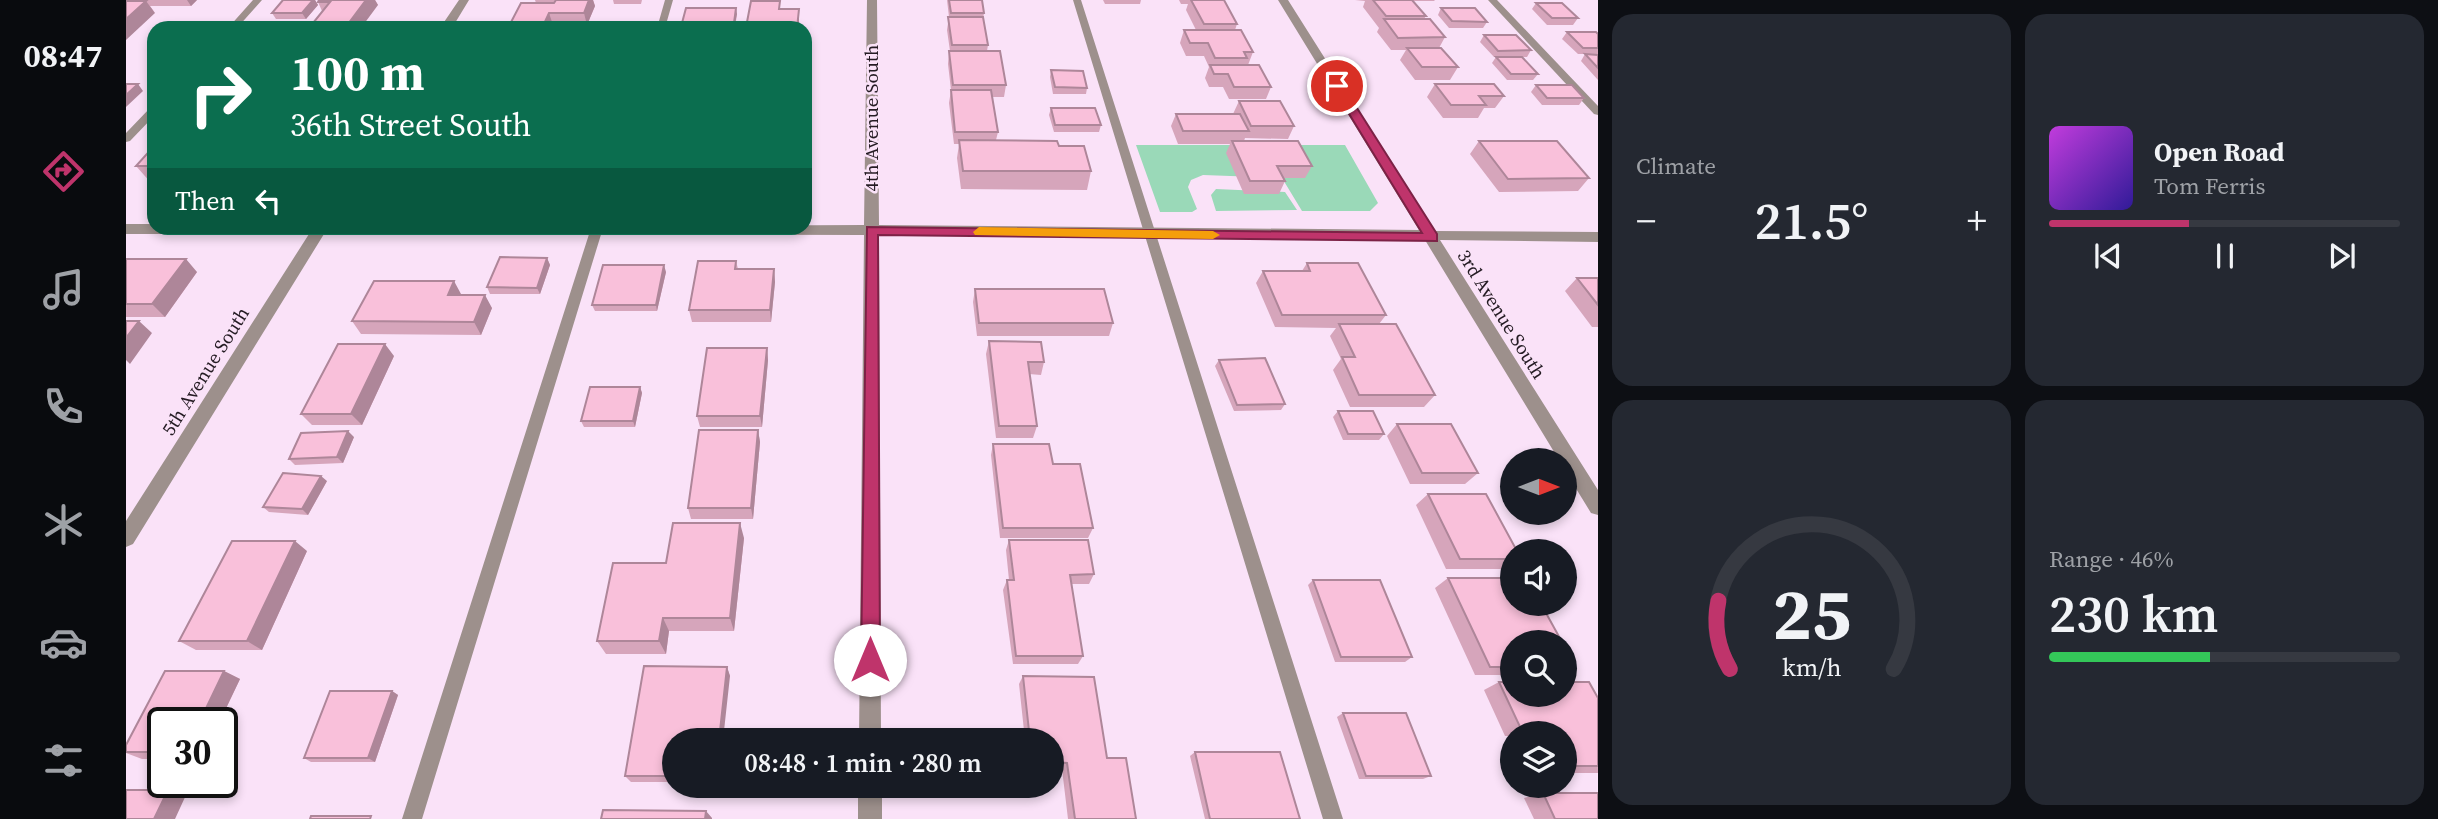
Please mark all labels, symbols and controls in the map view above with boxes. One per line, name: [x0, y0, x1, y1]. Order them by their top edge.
text: 08:47: [24, 34, 102, 78]
text: 100 m: [290, 39, 425, 106]
street label: 4th Avenue South: [858, 45, 884, 191]
icon: right: [175, 49, 266, 140]
pin: [1307, 56, 1367, 116]
icon: arrive: [1318, 67, 1356, 105]
text: 36th Street South: [290, 103, 531, 147]
text: Open Road: [2154, 134, 2285, 170]
icon: directions: [39, 147, 88, 196]
text: Climate: [1636, 150, 1716, 182]
text: Tom Ferris: [2154, 170, 2265, 202]
icon: left: [249, 182, 287, 220]
text: Then: [175, 183, 235, 219]
text: 21.5°: [1755, 185, 1868, 256]
text: −: [1636, 195, 1656, 247]
text: +: [1967, 195, 1987, 247]
icon: previous: [2089, 237, 2127, 275]
icon: pause: [2206, 237, 2244, 275]
icon: next: [2323, 237, 2361, 275]
street label: 3rd Avenue South: [1452, 244, 1552, 384]
icon: music: [39, 265, 88, 314]
street label: 5th Avenue South: [155, 302, 255, 440]
icon: phone: [39, 382, 88, 431]
north arrow: [1500, 448, 1577, 525]
map controls: [1500, 448, 1577, 798]
icon: climate: [39, 500, 88, 549]
button: sound: [1500, 539, 1577, 616]
text: Range · 46%: [2049, 543, 2174, 575]
text: 25: [1772, 564, 1851, 663]
text: 230 km: [2049, 578, 2218, 649]
icon: car: [39, 618, 88, 667]
position arrow: [833, 623, 907, 697]
button: search: [1500, 630, 1577, 707]
text: km/h: [1782, 649, 1841, 683]
speed limit sign: 30: [147, 707, 238, 798]
button: layers: [1500, 721, 1577, 798]
icon: filters: [39, 736, 88, 785]
text: 08:48 · 1 min · 280 m: [744, 745, 982, 781]

